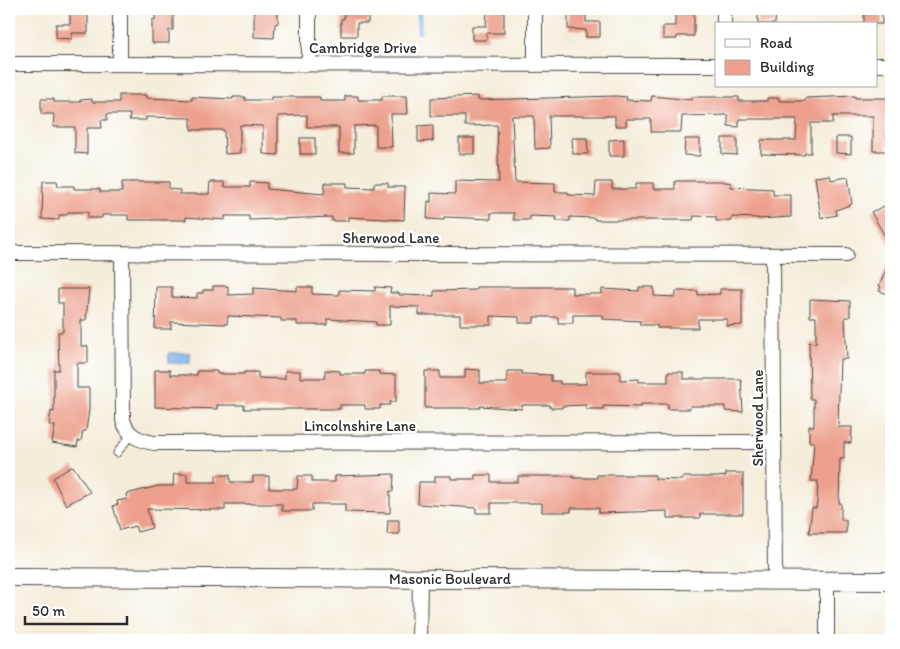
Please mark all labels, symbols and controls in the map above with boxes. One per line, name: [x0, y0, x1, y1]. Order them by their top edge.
legend: [715, 22, 878, 88]
text: Road: [760, 34, 793, 52]
street label: Cambridge Drive: [309, 39, 417, 57]
text: Building: [760, 58, 814, 76]
street label: Sherwood Lane: [343, 229, 439, 247]
street label: Sherwood Lane: [749, 370, 767, 466]
street label: Lincolnshire Lane: [304, 417, 416, 435]
street label: Masonic Boulevard: [389, 570, 512, 588]
scale bar: [25, 594, 128, 626]
text: 50 m: [32, 602, 65, 620]

